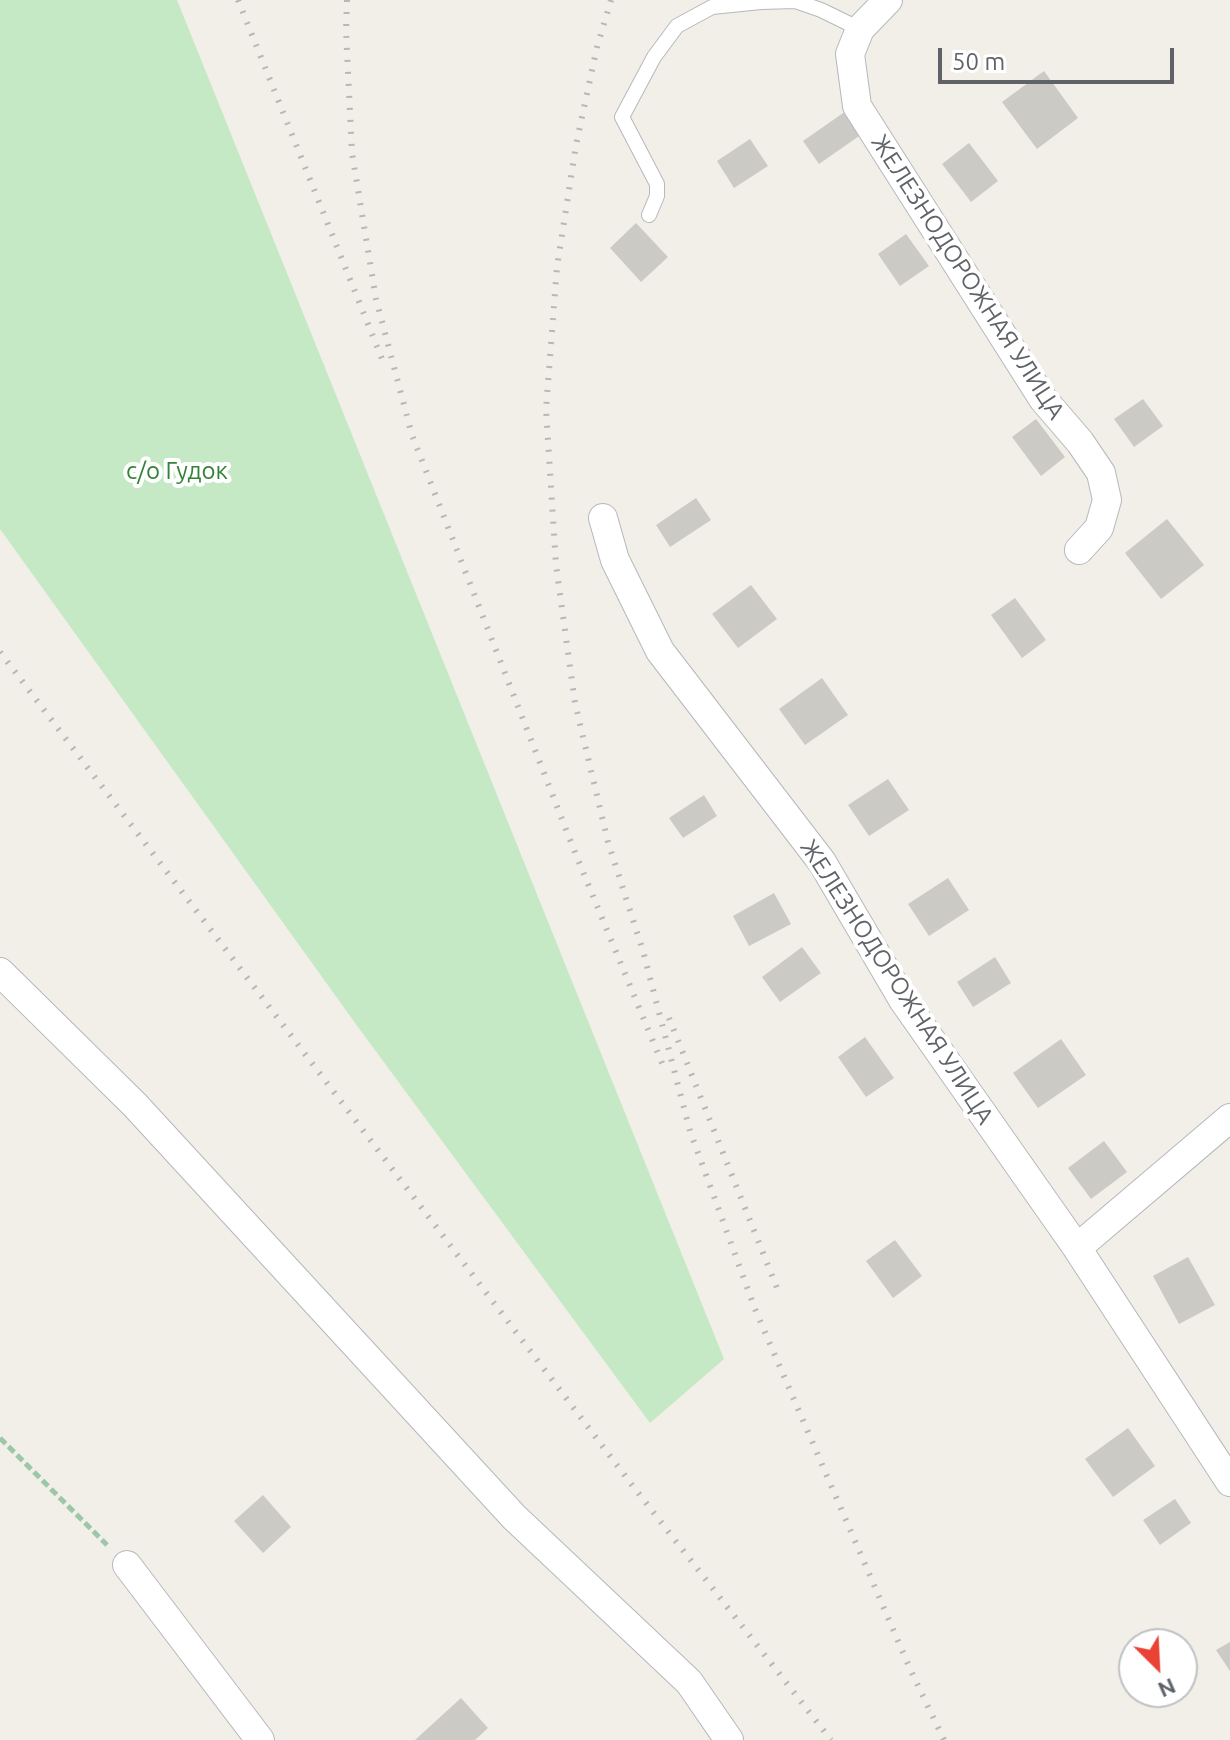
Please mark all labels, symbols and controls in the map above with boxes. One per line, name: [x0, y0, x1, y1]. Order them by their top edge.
scale bar: [942, 32, 1178, 82]
text: 50 m: [952, 48, 1005, 75]
street label: ЖЕЛЕЗНОДОРОЖНАЯ УЛИЦА: [865, 129, 1071, 425]
park label: с/о Гудок: [126, 457, 228, 485]
street label: ЖЕЛЕЗНОДОРОЖНАЯ УЛИЦА: [794, 834, 1000, 1130]
north arrow: [1118, 1628, 1198, 1708]
text: N: [1155, 1674, 1180, 1703]

